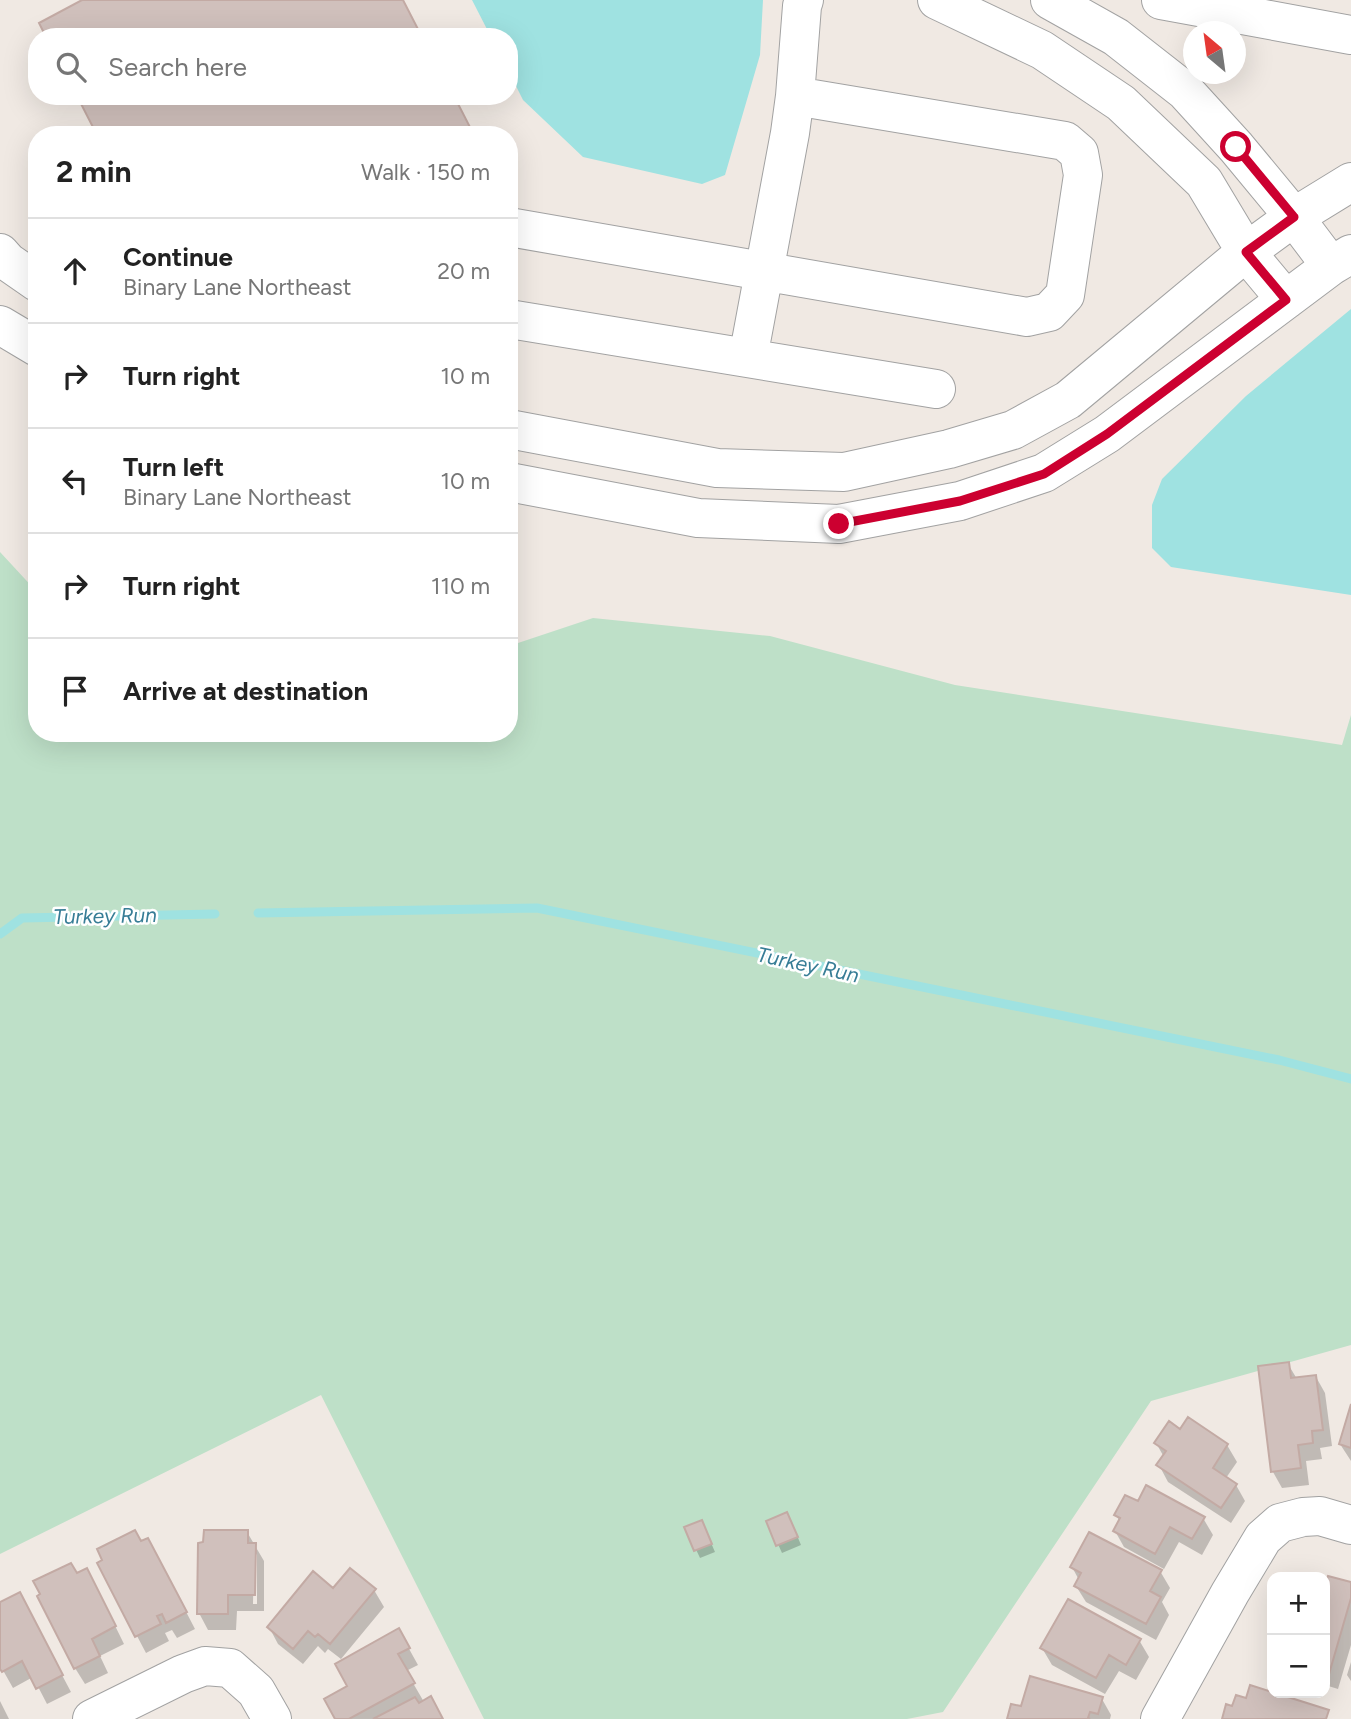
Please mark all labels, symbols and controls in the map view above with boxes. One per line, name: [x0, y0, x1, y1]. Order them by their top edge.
north arrow: [1183, 21, 1246, 84]
search box: [28, 28, 518, 105]
icon: search: [52, 48, 90, 86]
text: Search here: [108, 51, 247, 83]
route start: [1220, 131, 1251, 162]
text: 2 min: [56, 153, 132, 190]
text: Walk · 150 m: [361, 158, 490, 186]
text: Continue: [123, 241, 233, 273]
icon: ahead: [56, 252, 94, 290]
text: 20 m: [437, 257, 490, 285]
text: Binary Lane Northeast: [123, 273, 351, 301]
icon: right: [56, 357, 94, 395]
text: Turn right: [123, 360, 240, 392]
text: 10 m: [441, 362, 490, 390]
text: Turn left: [123, 451, 224, 483]
icon: left: [56, 462, 94, 500]
text: 10 m: [441, 467, 490, 495]
text: Binary Lane Northeast: [123, 483, 351, 511]
route end: [823, 508, 854, 539]
icon: right: [56, 567, 94, 605]
text: Turn right: [123, 570, 240, 602]
text: 110 m: [431, 572, 490, 600]
icon: arrive: [56, 672, 94, 710]
text: Arrive at destination: [123, 675, 368, 707]
water label: Turkey Run: [53, 902, 157, 929]
water label: Turkey Run: [755, 942, 862, 988]
map controls: [1267, 1572, 1330, 1698]
button: +: [1267, 1572, 1330, 1635]
button: −: [1267, 1635, 1330, 1698]

